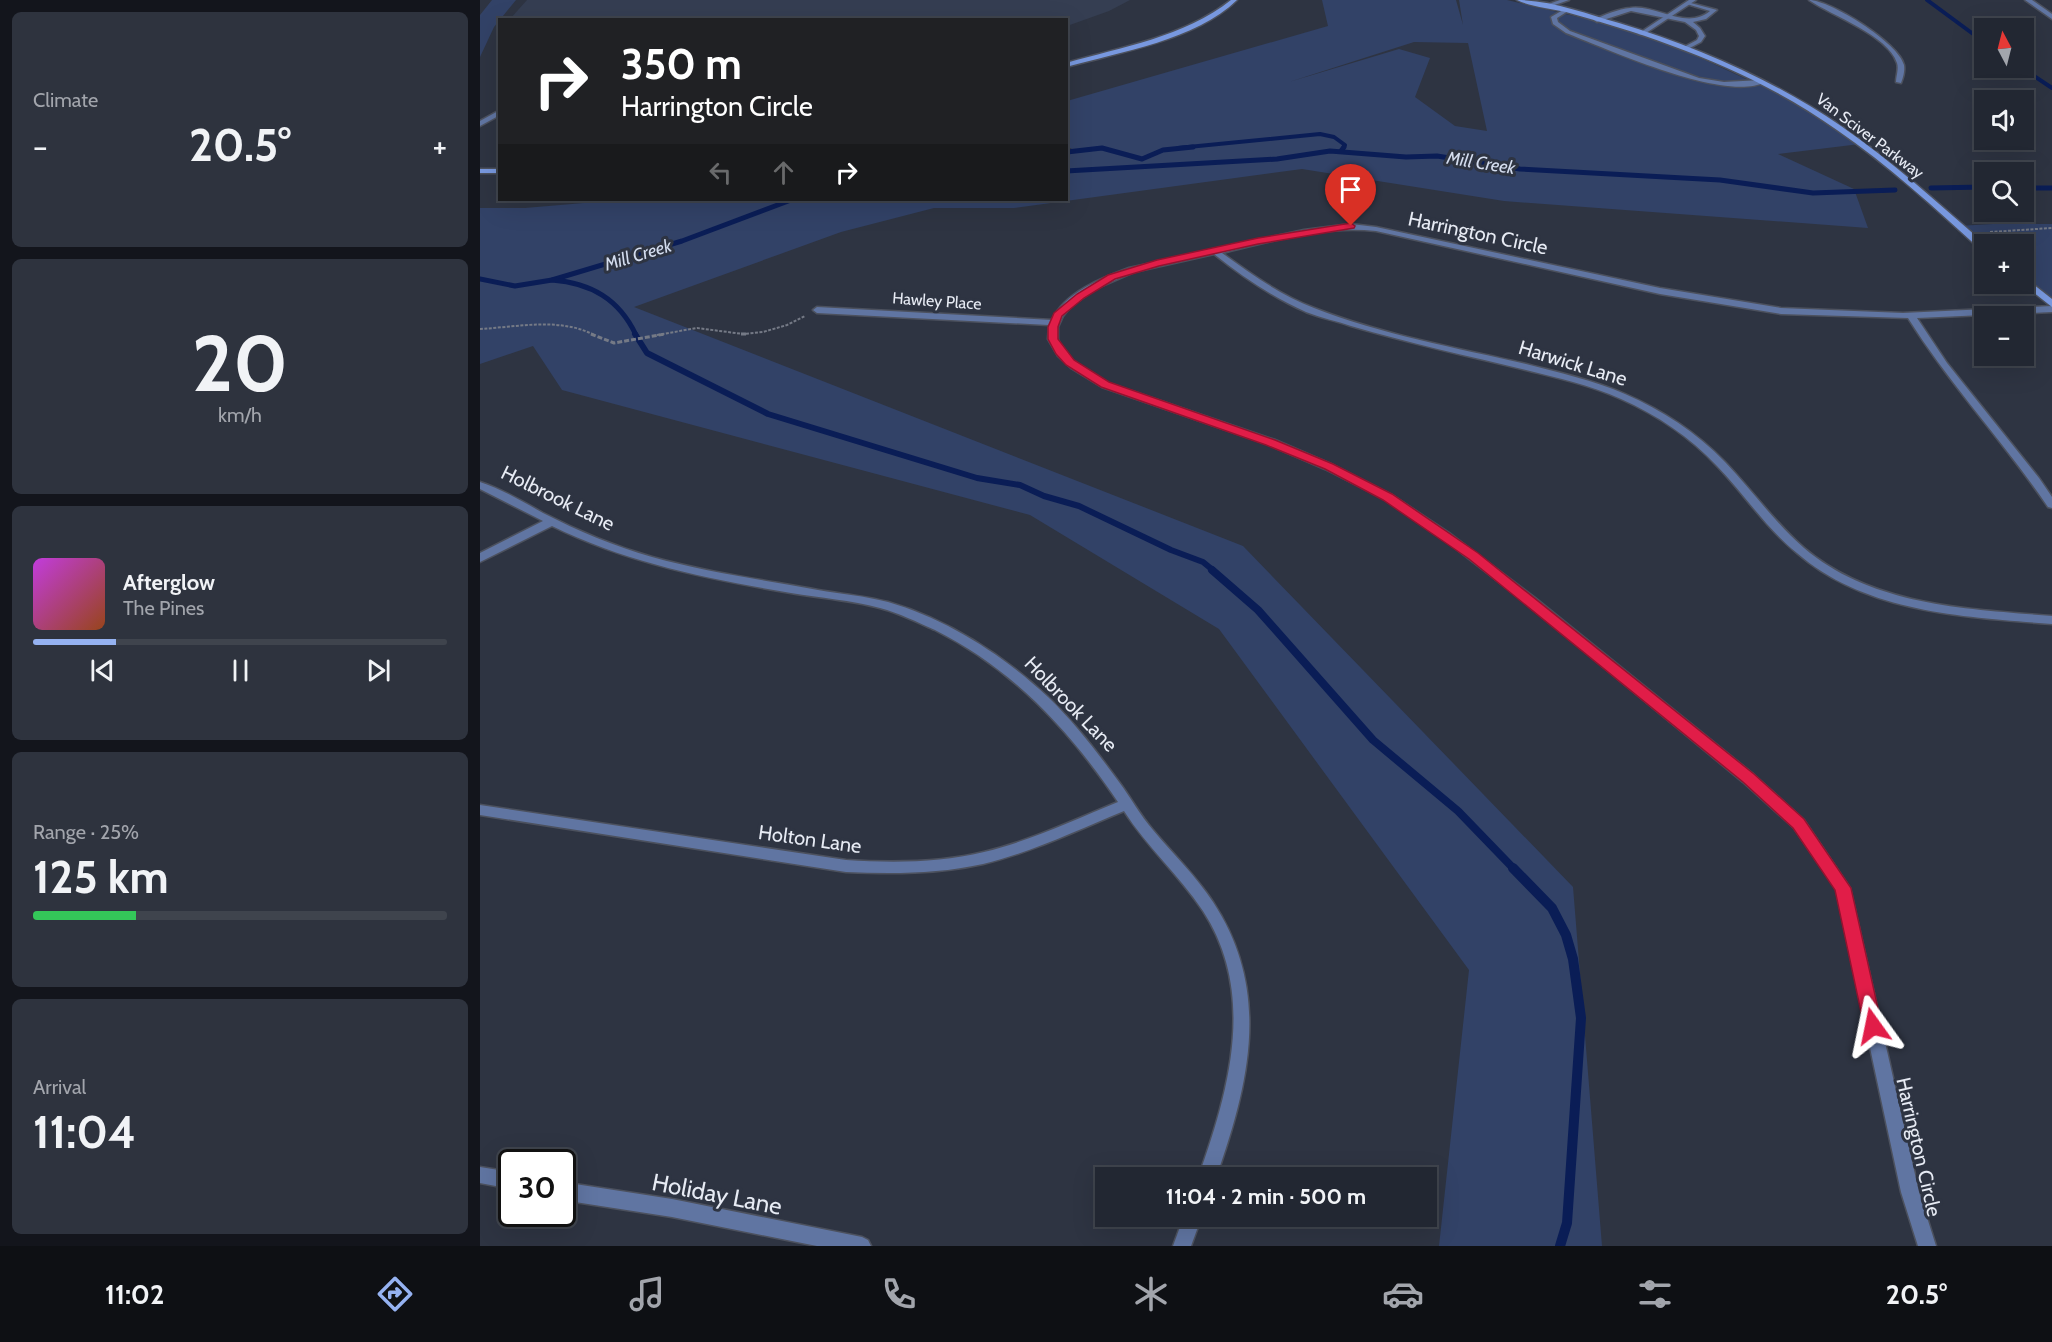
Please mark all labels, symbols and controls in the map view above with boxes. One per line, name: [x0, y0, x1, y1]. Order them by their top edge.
north arrow: [1974, 18, 2034, 78]
map controls: [1974, 18, 2034, 366]
text: 350 m: [621, 38, 742, 90]
icon: right: [522, 42, 600, 120]
text: Climate: [33, 88, 98, 112]
street label: Van Sciver Parkway: [1812, 89, 1928, 183]
text: Harrington Circle: [621, 90, 813, 123]
button: sound: [1974, 90, 2034, 150]
text: 20.5°: [189, 118, 291, 172]
text: −: [33, 126, 48, 166]
text: +: [432, 126, 447, 166]
water label: Mill Creek: [1444, 147, 1518, 179]
icon: left: [704, 156, 737, 189]
icon: ahead: [767, 156, 800, 189]
icon: right: [830, 156, 863, 189]
button: search: [1974, 162, 2034, 222]
pin: [1325, 164, 1376, 226]
icon: arrive: [1334, 173, 1367, 206]
street label: Harrington Circle: [1406, 206, 1550, 260]
water label: Mill Creek: [601, 234, 675, 276]
button: +: [1974, 234, 2034, 294]
street label: Hawley Place: [892, 288, 982, 314]
button: −: [1974, 306, 2034, 366]
text: 20: [192, 316, 288, 411]
street label: Harwick Lane: [1516, 335, 1630, 391]
text: km/h: [218, 403, 262, 427]
street label: Holbrook Lane: [497, 460, 619, 536]
text: Afterglow: [123, 569, 215, 596]
text: The Pines: [123, 596, 204, 620]
street label: Holbrook Lane: [1020, 651, 1122, 757]
icon: previous: [86, 654, 119, 687]
icon: pause: [224, 654, 257, 687]
icon: next: [362, 654, 395, 687]
text: Range · 25%: [33, 820, 139, 844]
street label: Holton Lane: [757, 820, 863, 858]
text: 125 km: [33, 850, 169, 904]
position arrow: [1841, 994, 1905, 1058]
text: Arrival: [33, 1075, 86, 1099]
street label: Harrington Circle: [1891, 1075, 1947, 1219]
text: 11:04: [33, 1105, 136, 1159]
speed limit sign: 30: [498, 1149, 576, 1227]
street label: Holiday Lane: [650, 1167, 784, 1221]
text: 11:04 · 2 min · 500 m: [1166, 1183, 1366, 1210]
icon: directions: [374, 1273, 416, 1315]
icon: music: [626, 1273, 668, 1315]
icon: phone: [878, 1273, 920, 1315]
icon: climate: [1130, 1273, 1172, 1315]
icon: car: [1382, 1273, 1424, 1315]
icon: filters: [1634, 1273, 1676, 1315]
text: 11:02: [105, 1278, 164, 1311]
text: 20.5°: [1886, 1278, 1947, 1311]

